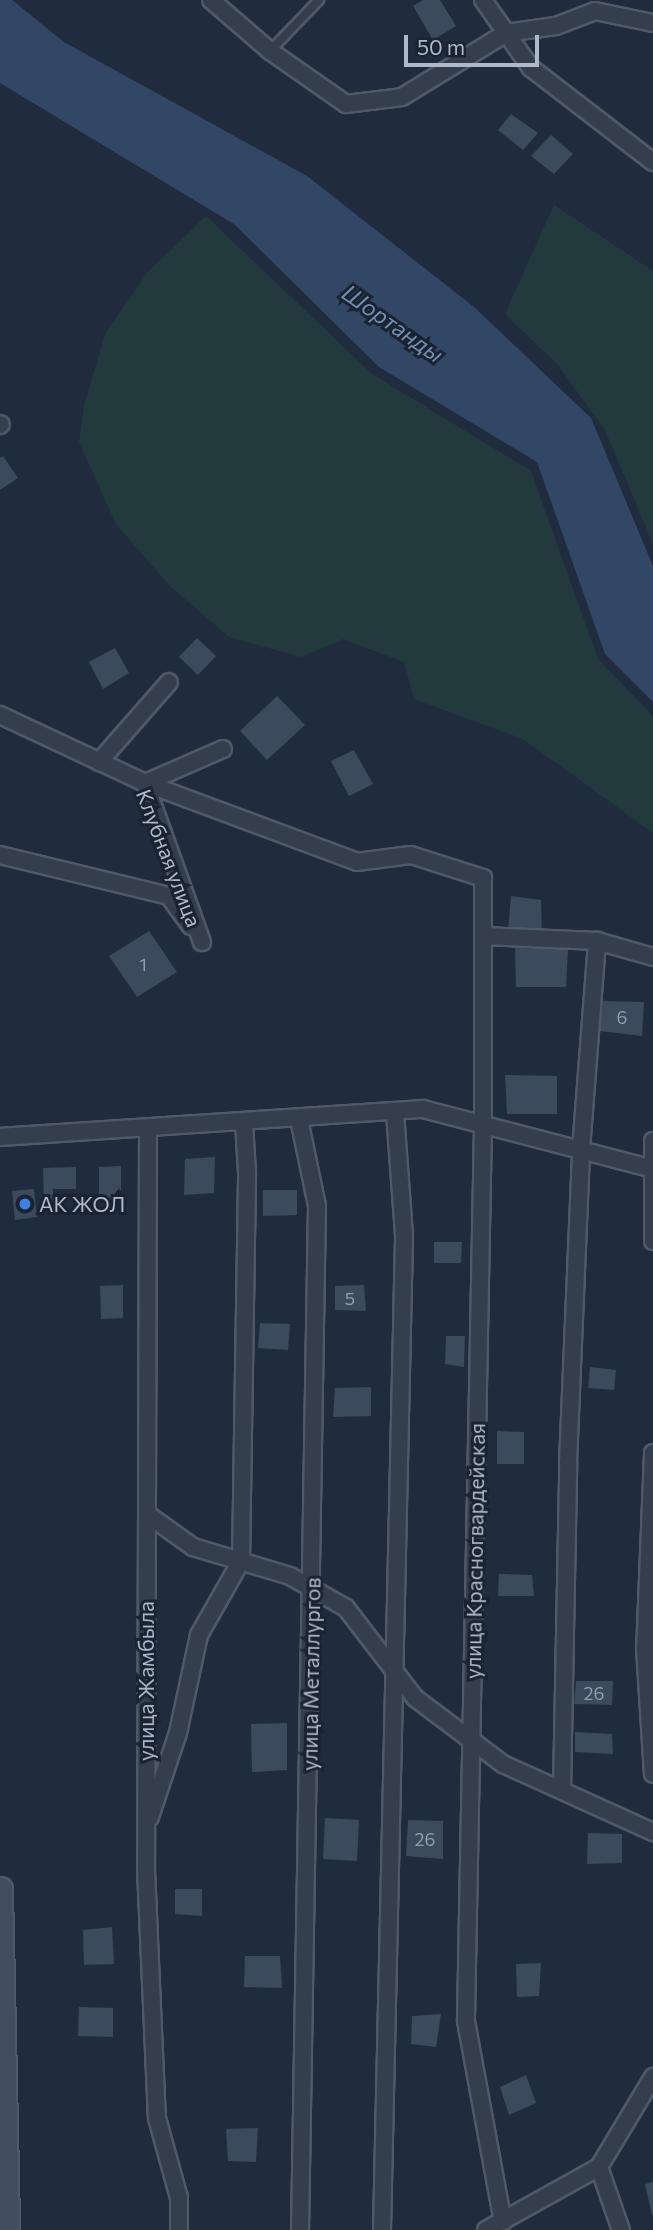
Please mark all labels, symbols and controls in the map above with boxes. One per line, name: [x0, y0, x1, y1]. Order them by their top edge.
scale bar: [408, 21, 543, 65]
text: 50 m: [417, 34, 465, 59]
water label: Шортанды: [337, 278, 449, 368]
street label: Клубная улица: [131, 786, 207, 930]
house number: 1: [139, 953, 147, 975]
house number: 6: [617, 1006, 627, 1028]
place label: АК ЖОЛ: [39, 1191, 125, 1217]
marker: АК ЖОЛ: [17, 1196, 33, 1212]
house number: 5: [345, 1287, 355, 1309]
street label: улица Красногвардейская: [460, 1423, 490, 1679]
street label: улица Металлургов: [297, 1577, 325, 1771]
street label: улица Жамбыла: [133, 1601, 159, 1761]
house number: 26: [584, 1682, 604, 1704]
house number: 26: [415, 1828, 435, 1850]

